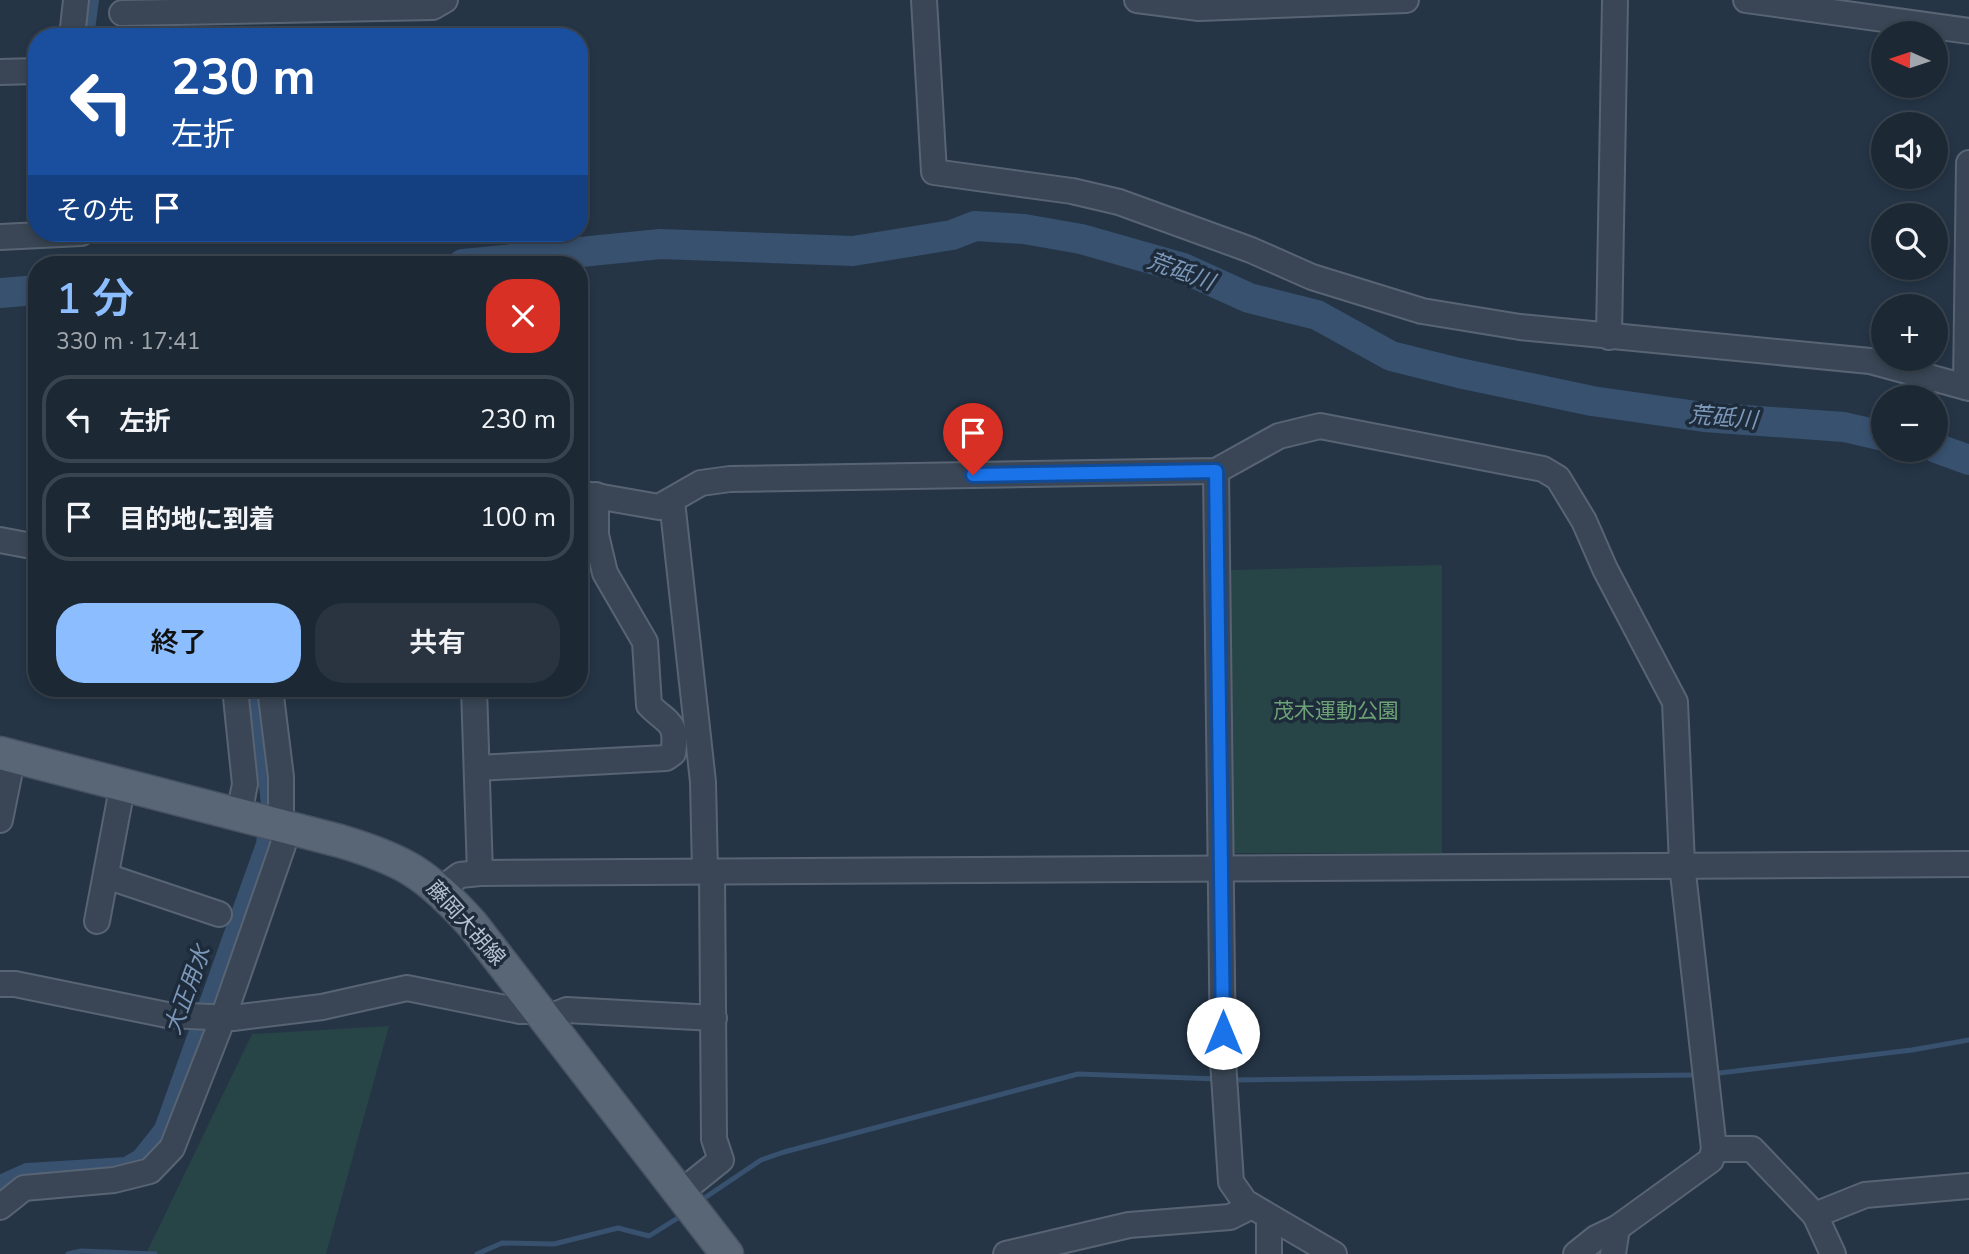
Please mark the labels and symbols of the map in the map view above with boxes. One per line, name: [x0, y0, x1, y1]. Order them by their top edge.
north arrow: [1871, 21, 1948, 98]
water label: 荒砥川: [1143, 245, 1221, 299]
water label: 荒砥川: [1687, 399, 1762, 436]
pin: [943, 403, 1003, 475]
park label: 茂木運動公園: [1273, 697, 1399, 725]
street label: 藤岡大胡線: [420, 875, 512, 971]
water label: 大正用水: [157, 939, 219, 1039]
position arrow: [1186, 996, 1260, 1070]

